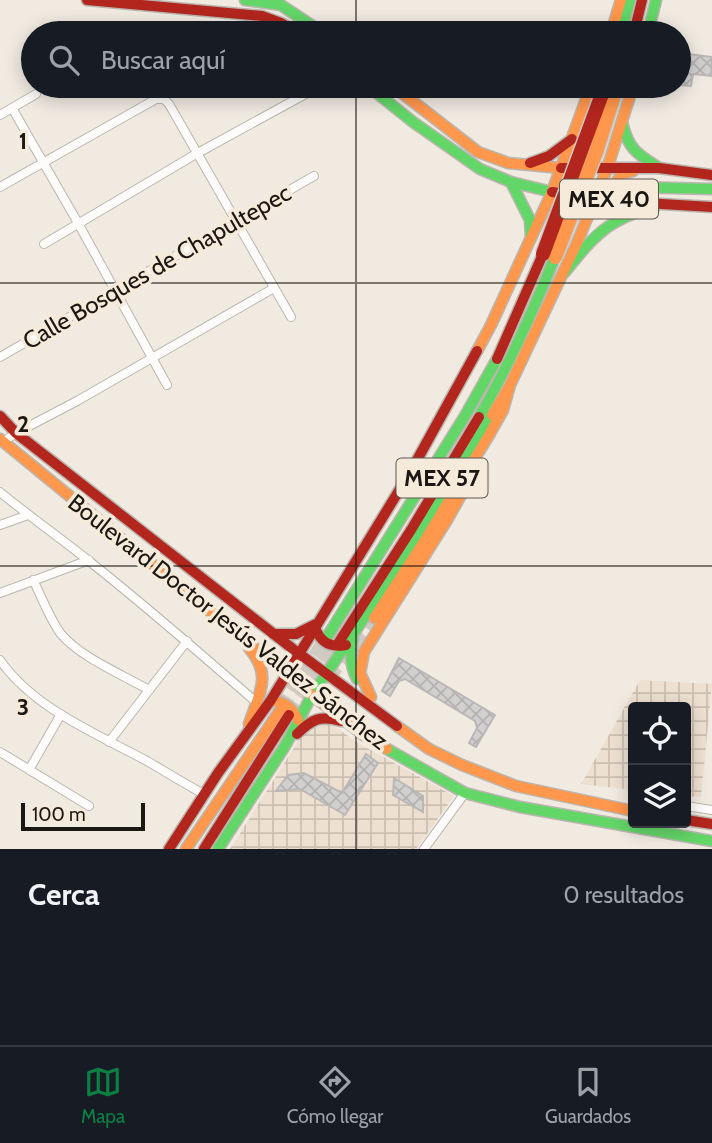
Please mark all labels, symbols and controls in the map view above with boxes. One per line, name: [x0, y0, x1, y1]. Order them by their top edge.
search box: [21, 21, 691, 98]
icon: search: [45, 41, 83, 79]
text: Buscar aquí: [101, 44, 225, 76]
text: 1: [19, 127, 27, 155]
street label: Calle Bosques de Chapultepec: [17, 178, 296, 355]
road number: MEX 40: [560, 180, 658, 218]
text: 2: [17, 410, 29, 438]
road number: MEX 57: [396, 458, 488, 498]
street label: Boulevard Doctor Jesús Valdez Sánchez: [63, 488, 394, 756]
text: 3: [17, 693, 29, 721]
map controls: [628, 702, 691, 828]
button: locate: [628, 702, 691, 765]
button: layers: [628, 765, 691, 828]
scale bar: [21, 800, 145, 832]
text: 100 m: [32, 803, 86, 826]
text: Cerca: [28, 876, 100, 913]
text: 0 resultados: [563, 881, 684, 909]
tab: Mapa: [81, 1063, 125, 1128]
tab: Cómo llegar: [287, 1063, 383, 1128]
tab: Guardados: [545, 1063, 631, 1128]

